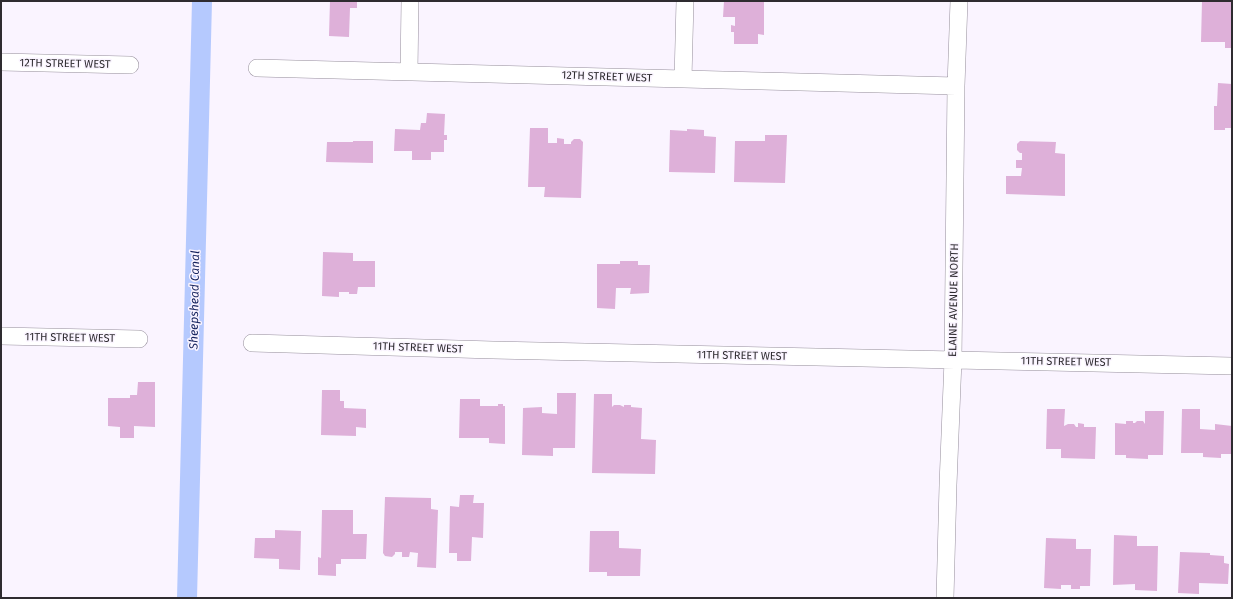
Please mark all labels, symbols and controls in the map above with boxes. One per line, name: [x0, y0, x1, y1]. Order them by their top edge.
street label: 12TH STREET WEST: [19, 57, 111, 71]
street label: 12TH STREET WEST: [561, 69, 653, 85]
street label: ELAINE AVENUE NORTH: [946, 243, 962, 357]
water label: Sheepshead Canal: [187, 250, 203, 350]
street label: 11TH STREET WEST: [25, 331, 115, 345]
street label: 11TH STREET WEST: [373, 340, 463, 356]
street label: 11TH STREET WEST: [697, 349, 787, 363]
street label: 11TH STREET WEST: [1021, 355, 1111, 369]

